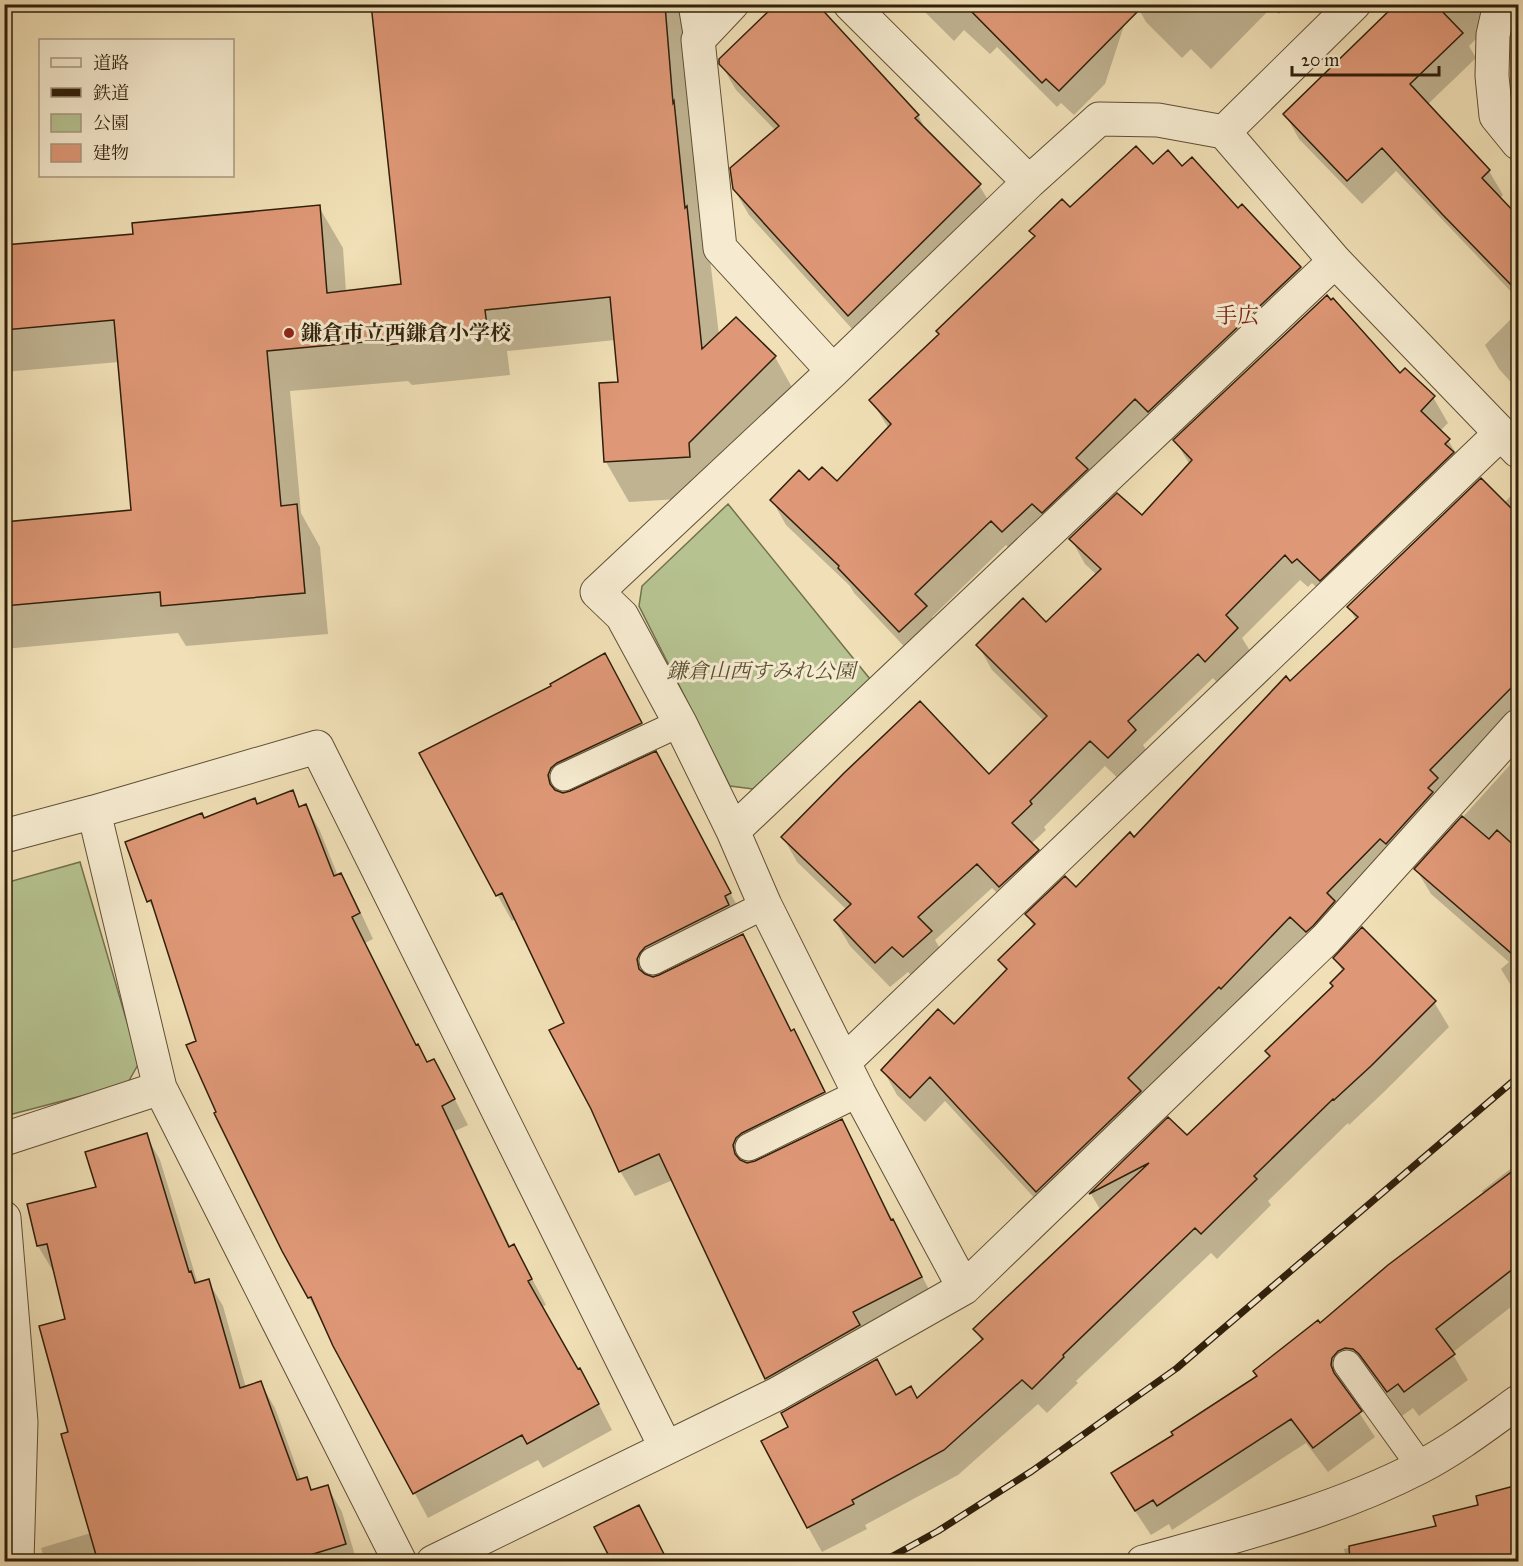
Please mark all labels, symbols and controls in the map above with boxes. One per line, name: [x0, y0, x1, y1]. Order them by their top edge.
legend: [39, 39, 234, 177]
scale bar: [1292, 39, 1439, 77]
text: 20 m: [1301, 49, 1339, 71]
text: 道路: [93, 52, 129, 74]
text: 鉄道: [93, 82, 129, 104]
text: 公園: [93, 112, 129, 134]
text: 建物: [93, 142, 129, 164]
district label: 手広: [1215, 302, 1259, 329]
place label: 鎌倉市立西鎌倉小学校: [301, 320, 511, 346]
marker: 鎌倉市立西鎌倉小学校: [282, 326, 296, 340]
park label: 鎌倉山西すみれ公園: [667, 658, 858, 684]

